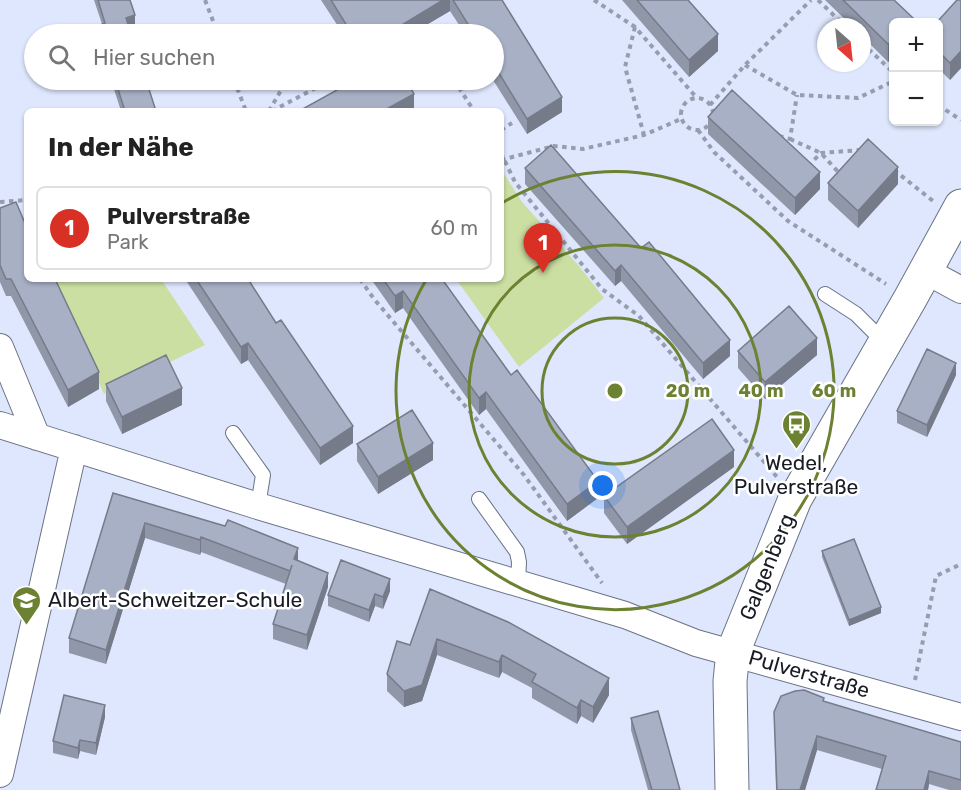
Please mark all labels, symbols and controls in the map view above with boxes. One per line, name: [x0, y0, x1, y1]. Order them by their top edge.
north arrow: [817, 18, 871, 72]
map controls: [889, 18, 943, 126]
button: +: [889, 18, 943, 72]
search box: [24, 24, 504, 90]
icon: search: [45, 41, 78, 74]
text: Hier suchen: [93, 44, 215, 71]
button: −: [889, 72, 943, 126]
text: In der Nähe: [48, 132, 194, 163]
text: Pulverstraße: [107, 203, 250, 230]
text: 1: [65, 216, 74, 240]
text: 60 m: [431, 216, 478, 240]
pin: 1: [524, 224, 562, 273]
text: Park: [107, 230, 149, 254]
text: 20 m: [666, 380, 710, 402]
text: 40 m: [739, 380, 783, 402]
text: 60 m: [812, 380, 856, 402]
centre of rings: [605, 381, 625, 401]
bus stop icon: Wedel, Pulverstraße: [780, 408, 812, 450]
place label: Wedel, Pulverstraße: [734, 450, 858, 499]
your location: [588, 471, 617, 500]
street label: Galgenberg: [734, 510, 799, 624]
school or university icon: Albert-Schweitzer-Schule: [11, 584, 43, 626]
place label: Albert-Schweitzer-Schule: [48, 587, 302, 612]
street label: Pulverstraße: [746, 644, 872, 703]

